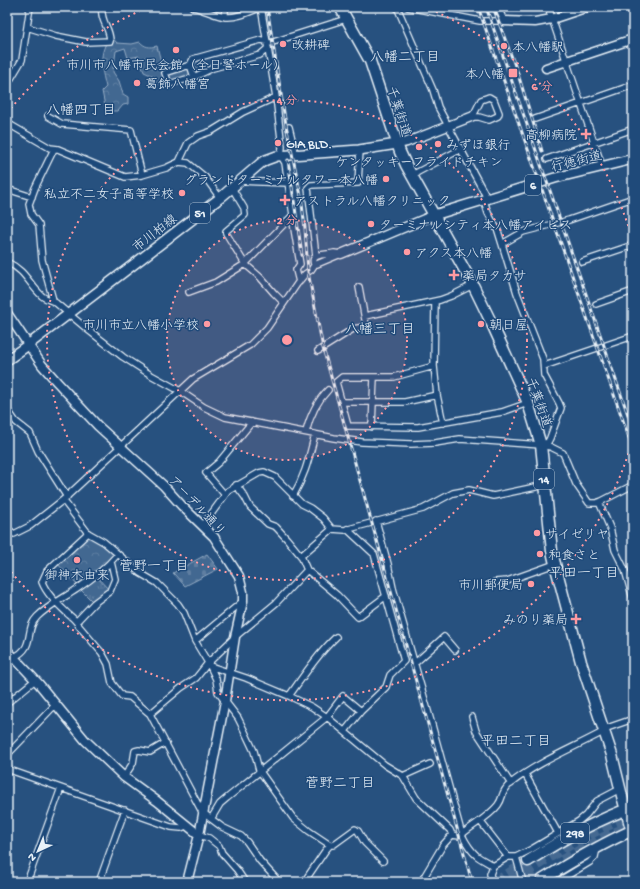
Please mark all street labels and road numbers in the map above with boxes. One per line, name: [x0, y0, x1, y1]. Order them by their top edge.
street label: 千葉街道: [382, 84, 414, 139]
street label: 行徳街道: [549, 148, 604, 176]
road number: 6: [525, 175, 541, 195]
road number: 51: [190, 203, 210, 223]
street label: 市川柏線: [130, 211, 181, 256]
street label: 千葉街道: [522, 376, 555, 430]
road number: 14: [534, 469, 554, 489]
street label: アーデル通り: [165, 473, 229, 540]
road number: 298: [561, 823, 589, 843]

